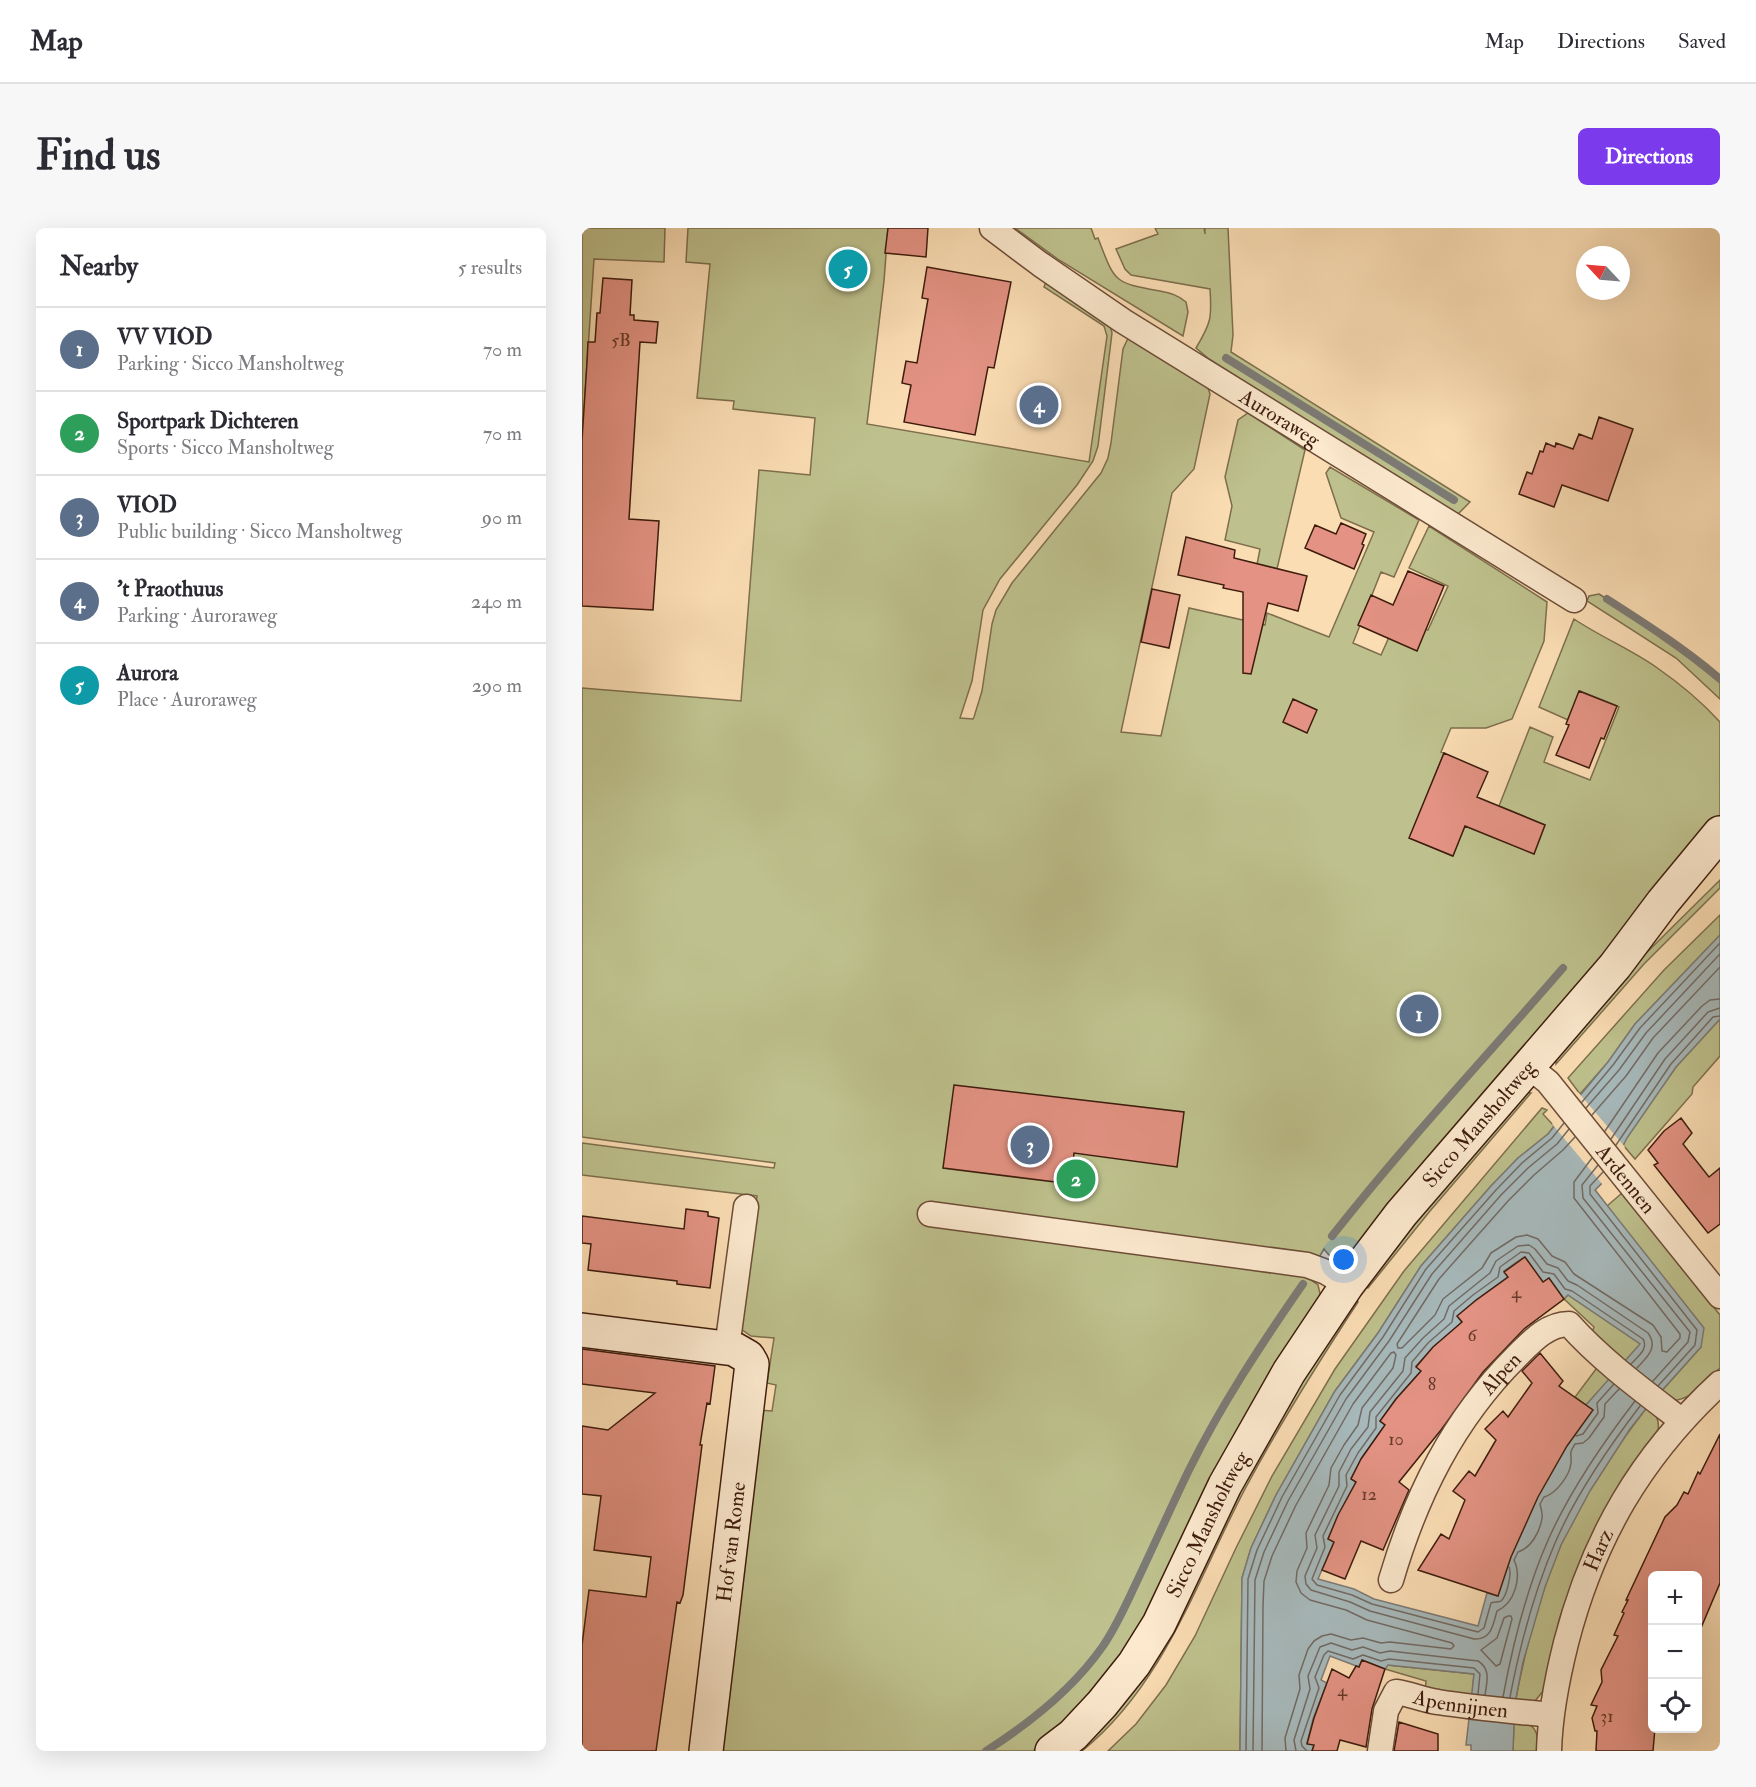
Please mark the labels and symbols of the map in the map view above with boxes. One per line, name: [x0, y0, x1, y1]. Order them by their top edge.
pin: 5: [828, 246, 868, 291]
north arrow: [1576, 246, 1630, 300]
house number: 5B: [611, 329, 631, 352]
pin: 4: [1020, 382, 1058, 428]
street label: Auroraweg: [1233, 383, 1325, 454]
pin: 1: [1400, 992, 1438, 1036]
street label: Sicco Mansholtweg: [1417, 1054, 1542, 1194]
pin: 3: [1010, 1122, 1050, 1168]
street label: Ardennen: [1589, 1138, 1662, 1220]
pin: 2: [1056, 1156, 1096, 1202]
your location: [1329, 1245, 1358, 1274]
house number: 4: [1511, 1281, 1522, 1304]
house number: 6: [1467, 1324, 1477, 1347]
street label: Alpen: [1474, 1346, 1528, 1402]
house number: 8: [1428, 1373, 1436, 1396]
house number: 10: [1388, 1428, 1404, 1451]
street label: Sicco Mansholtweg: [1160, 1446, 1256, 1602]
street label: Hof van Rome: [711, 1480, 752, 1604]
house number: 12: [1361, 1483, 1377, 1506]
street label: Harz: [1578, 1524, 1620, 1576]
house number: 4: [1337, 1679, 1348, 1702]
street label: Apennijnen: [1409, 1683, 1509, 1725]
house number: 31: [1600, 1705, 1614, 1728]

